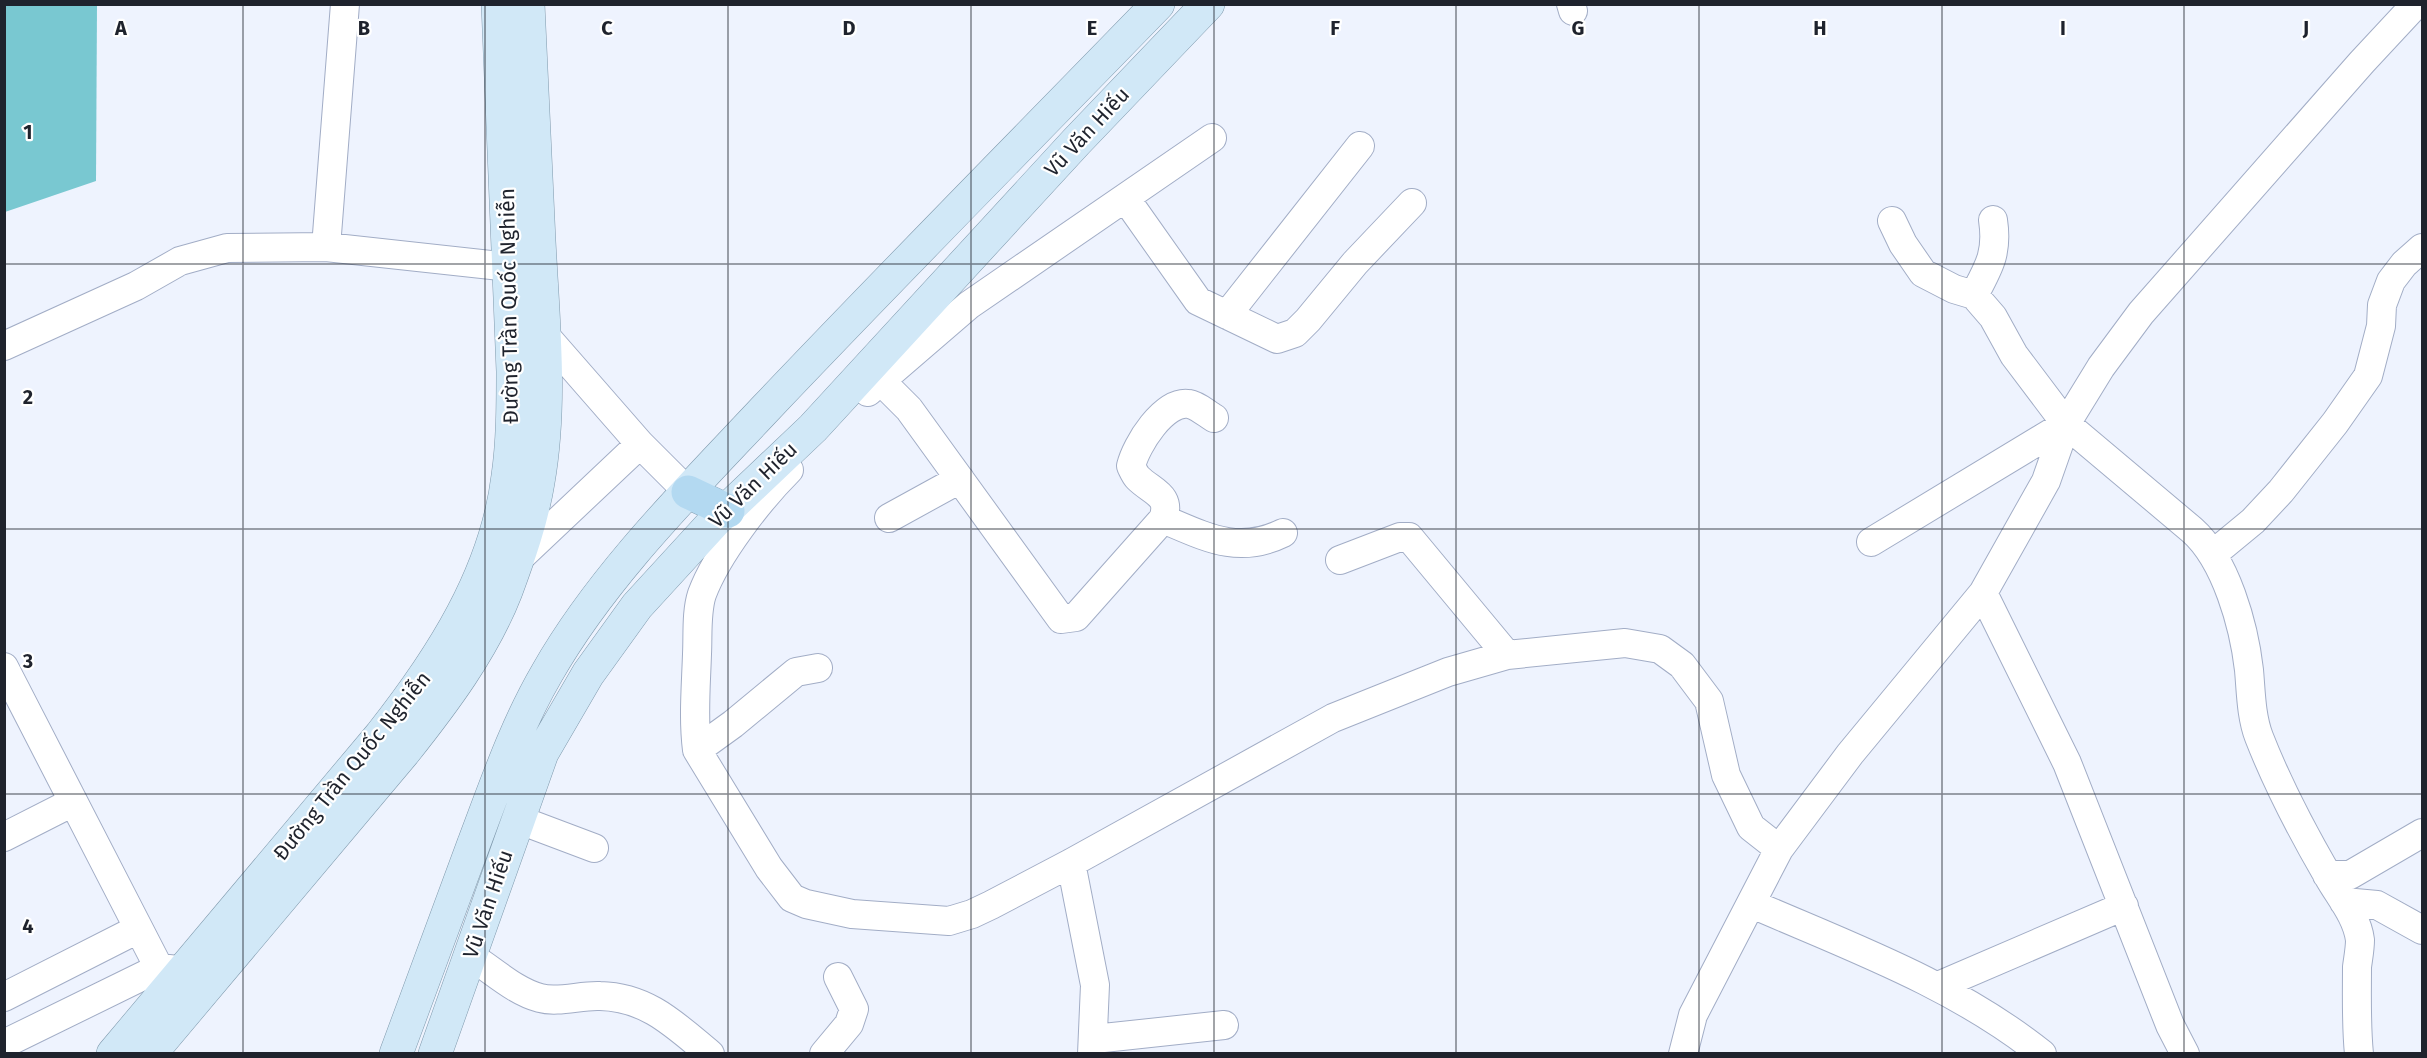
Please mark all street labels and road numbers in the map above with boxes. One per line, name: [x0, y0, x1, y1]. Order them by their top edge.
street label: Vũ Văn Hiếu: [1039, 82, 1135, 182]
street label: Đường Trần Quốc Nghiễn: [494, 188, 524, 424]
street label: Vũ Văn Hiếu: [703, 436, 803, 534]
street label: Đường Trần Quốc Nghiễn: [268, 666, 436, 866]
street label: Vũ Văn Hiếu: [457, 846, 519, 962]

